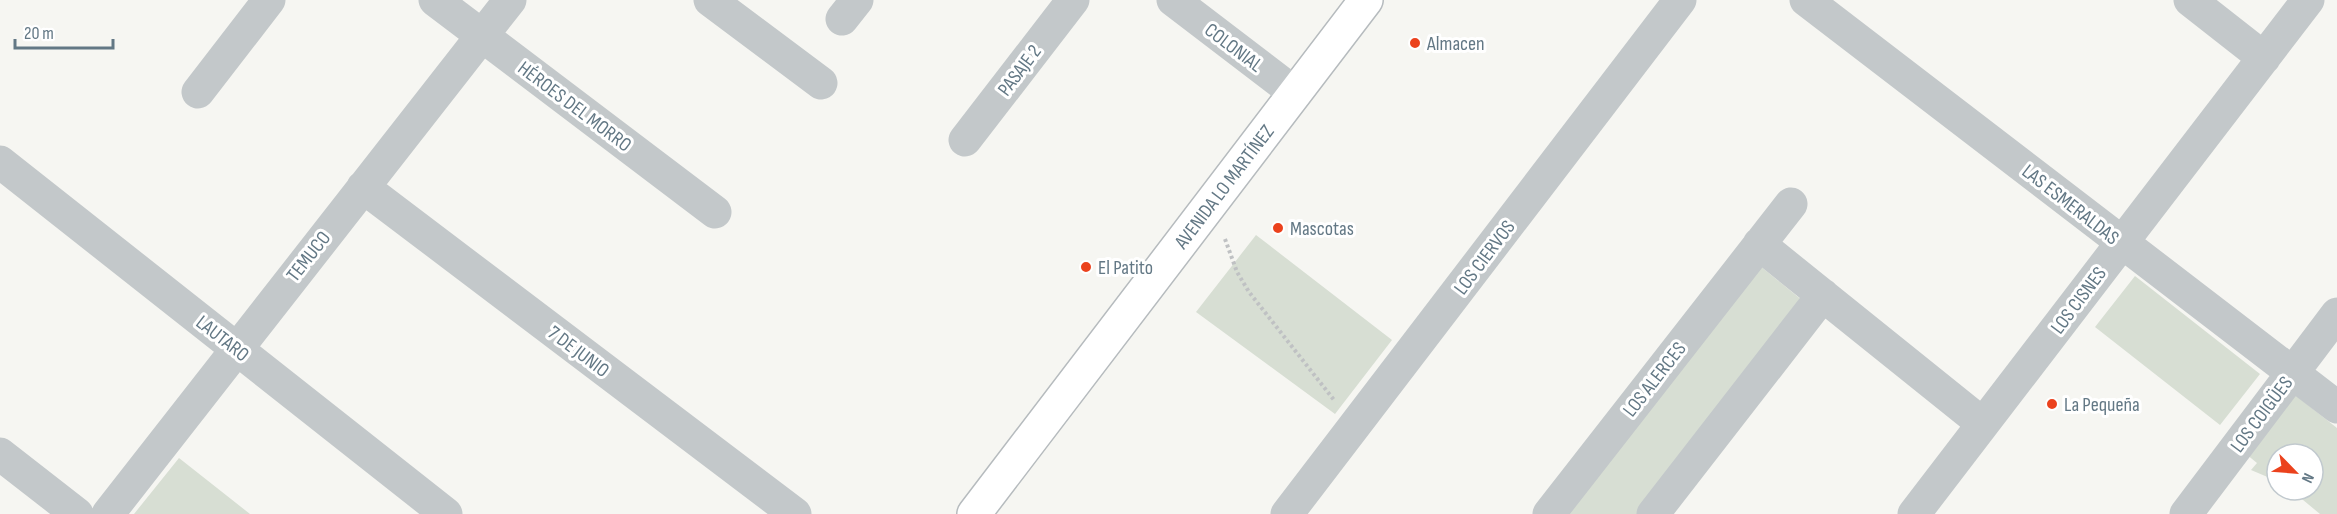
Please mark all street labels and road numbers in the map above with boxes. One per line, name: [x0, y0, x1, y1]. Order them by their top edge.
street label: COLONIAL: [1200, 18, 1268, 78]
street label: PASAJE 2: [993, 40, 1047, 101]
street label: HÉROES DEL MORRO: [513, 56, 636, 157]
street label: AVENIDA LO MARTÍNEZ: [1169, 120, 1279, 254]
street label: LAS ESMERALDAS: [2017, 159, 2124, 250]
street label: LOS CIERVOS: [1449, 216, 1521, 299]
street label: TEMUCO: [282, 227, 336, 287]
street label: LOS CISNES: [2046, 262, 2112, 339]
street label: LAUTARO: [191, 311, 254, 367]
street label: 7 DE JUNIO: [543, 321, 614, 383]
street label: LOS ALERCES: [1618, 337, 1691, 422]
street label: LOS COIGÜES: [2226, 372, 2298, 457]

